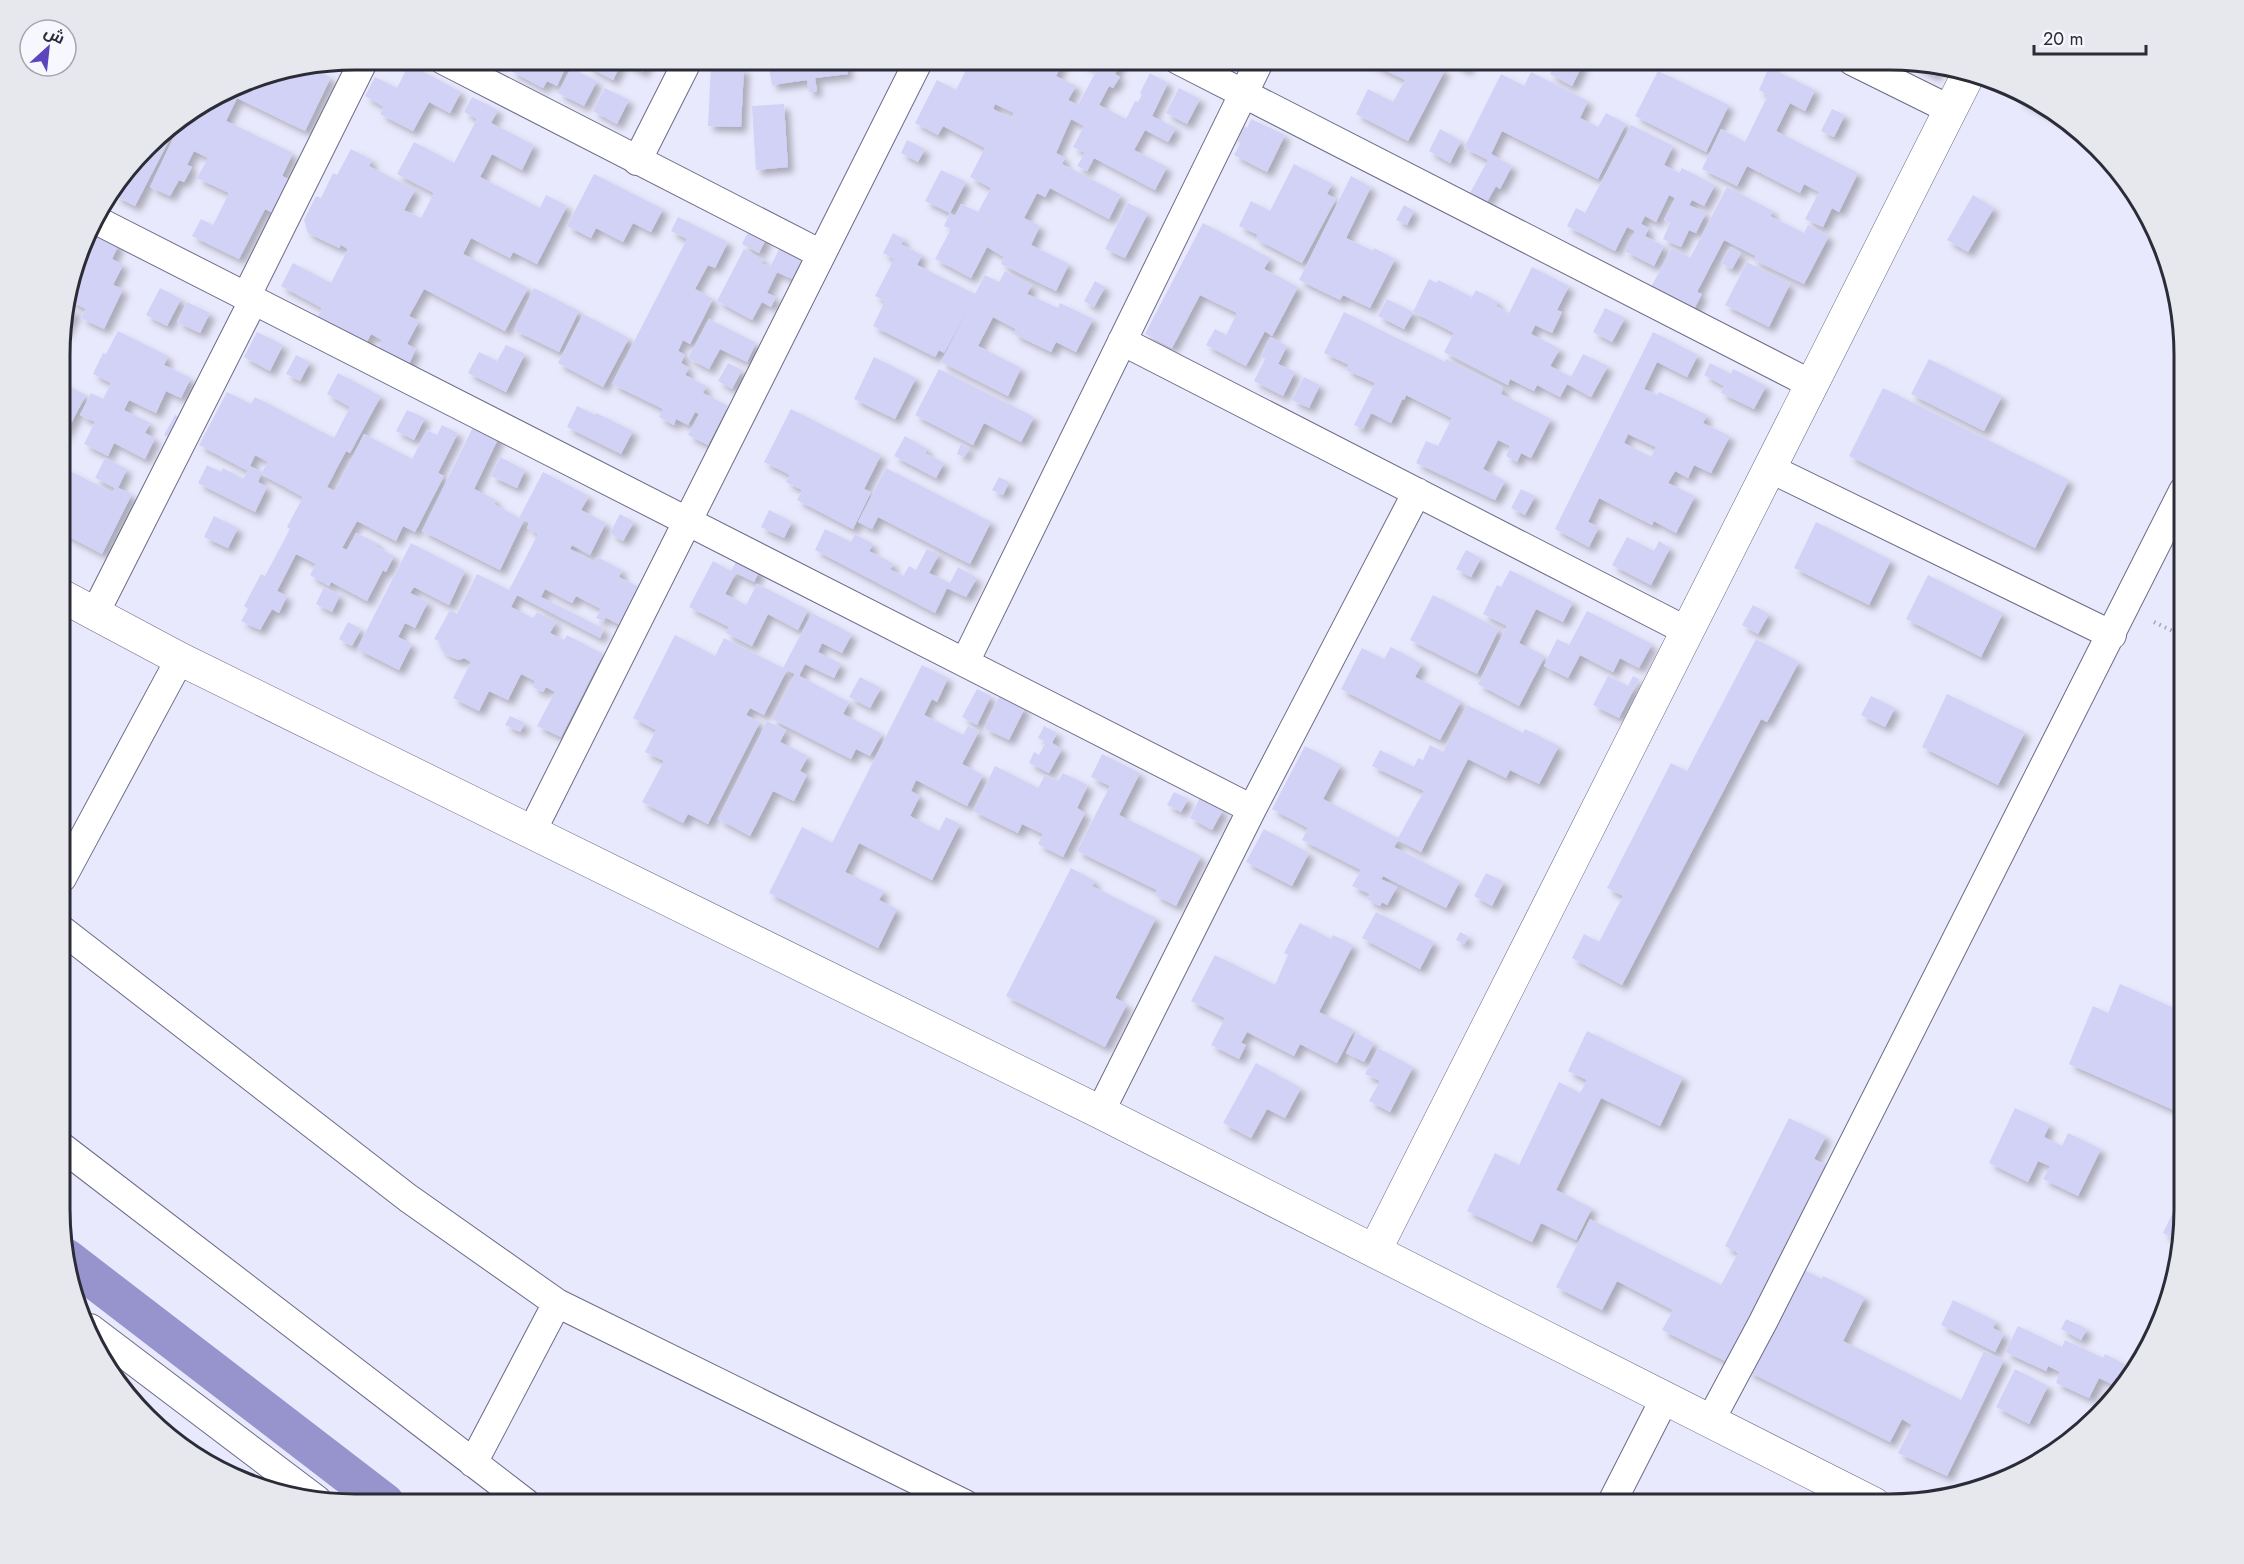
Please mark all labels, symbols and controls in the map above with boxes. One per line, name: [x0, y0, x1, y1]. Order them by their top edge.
north arrow: [18, 18, 78, 78]
scale bar: [2034, 18, 2146, 56]
text: ش: [40, 20, 69, 50]
text: 20 m: [2043, 26, 2083, 52]

